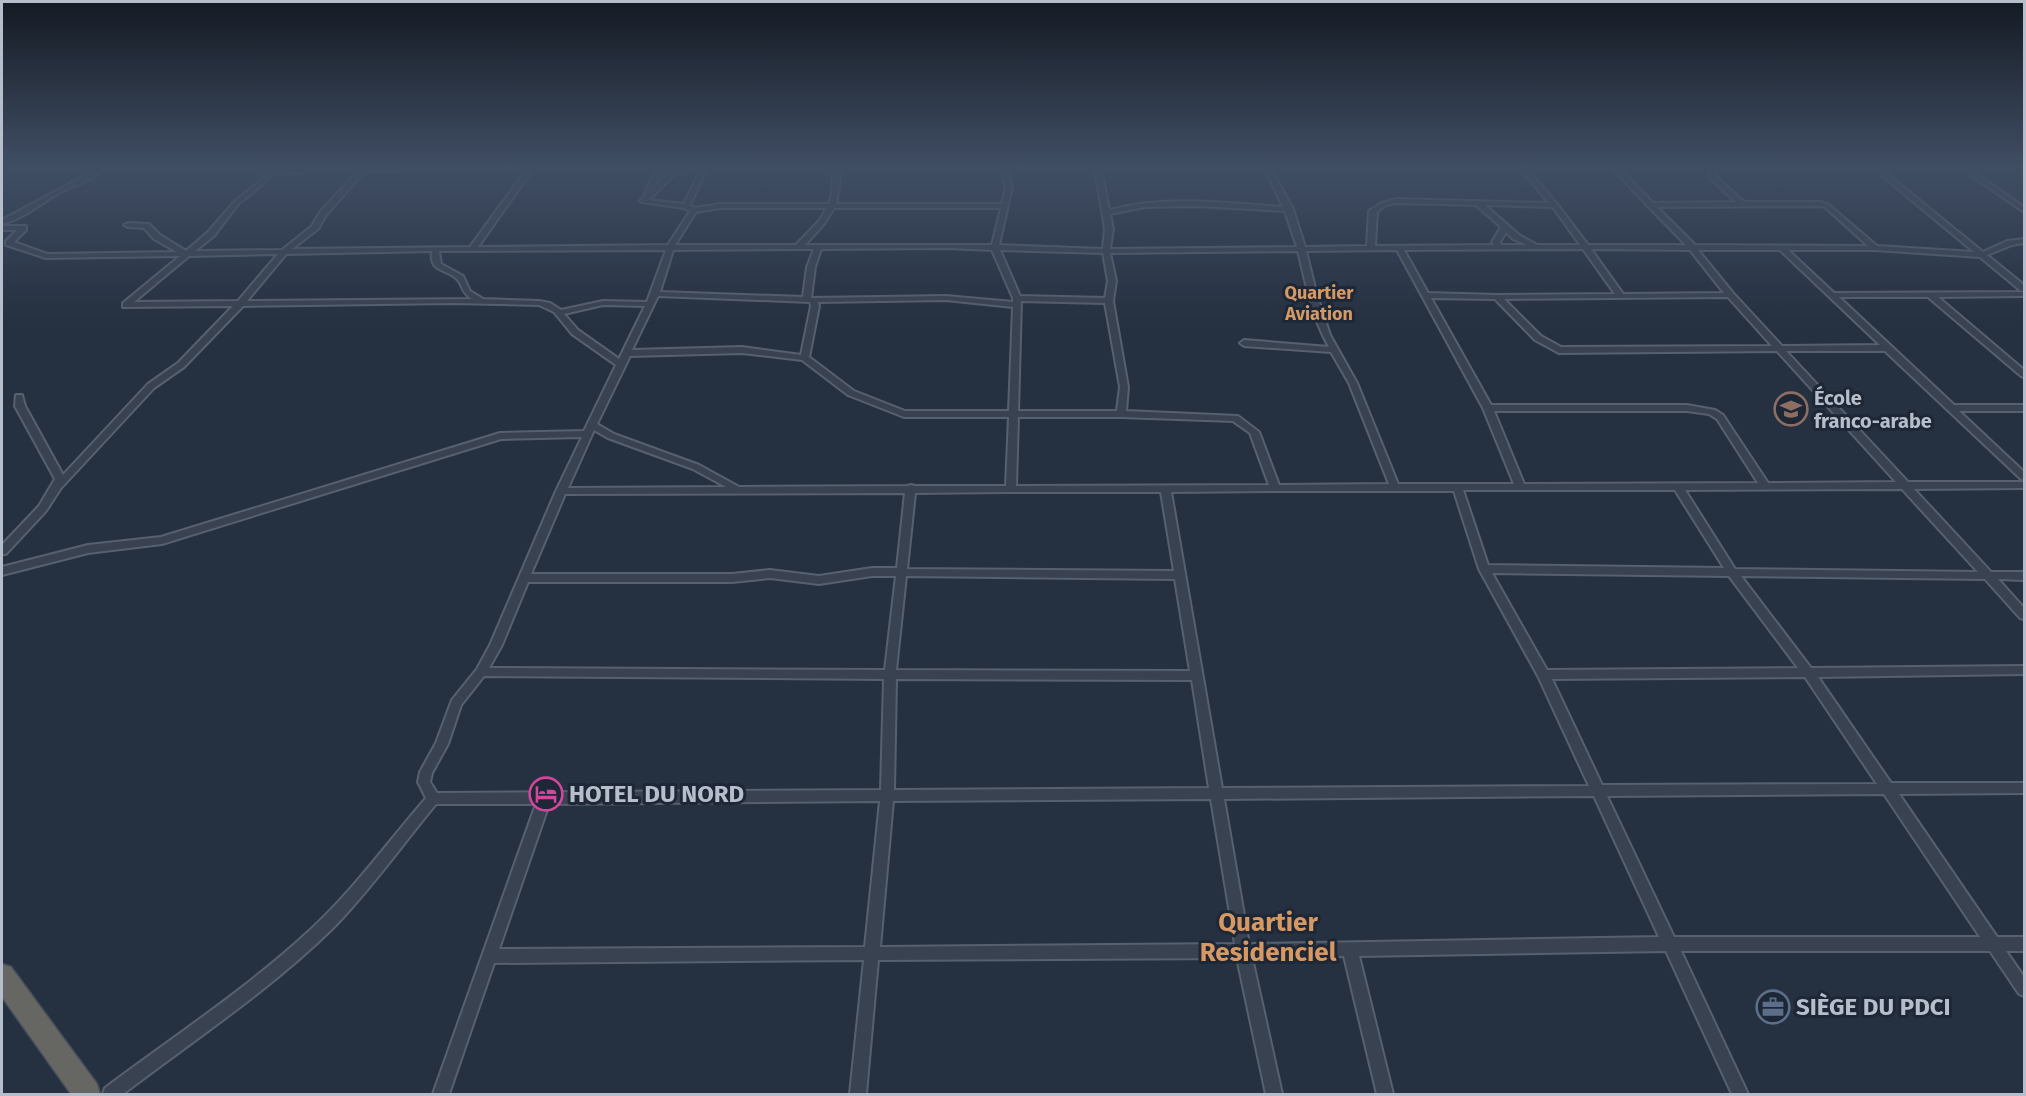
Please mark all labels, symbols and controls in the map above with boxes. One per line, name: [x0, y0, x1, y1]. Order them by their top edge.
district label: Quartier Aviation: [1284, 282, 1354, 325]
place label: École franco-arabe: [1814, 385, 1932, 433]
school or university icon: École franco-arabe: [1773, 391, 1809, 427]
hotel icon: HOTEL DU NORD: [528, 776, 564, 812]
place label: HOTEL DU NORD: [569, 780, 744, 808]
district label: Quartier Residenciel: [1200, 907, 1337, 968]
office icon: SIÈGE DU PDCI: [1755, 989, 1791, 1025]
place label: SIÈGE DU PDCI: [1796, 992, 1951, 1021]

